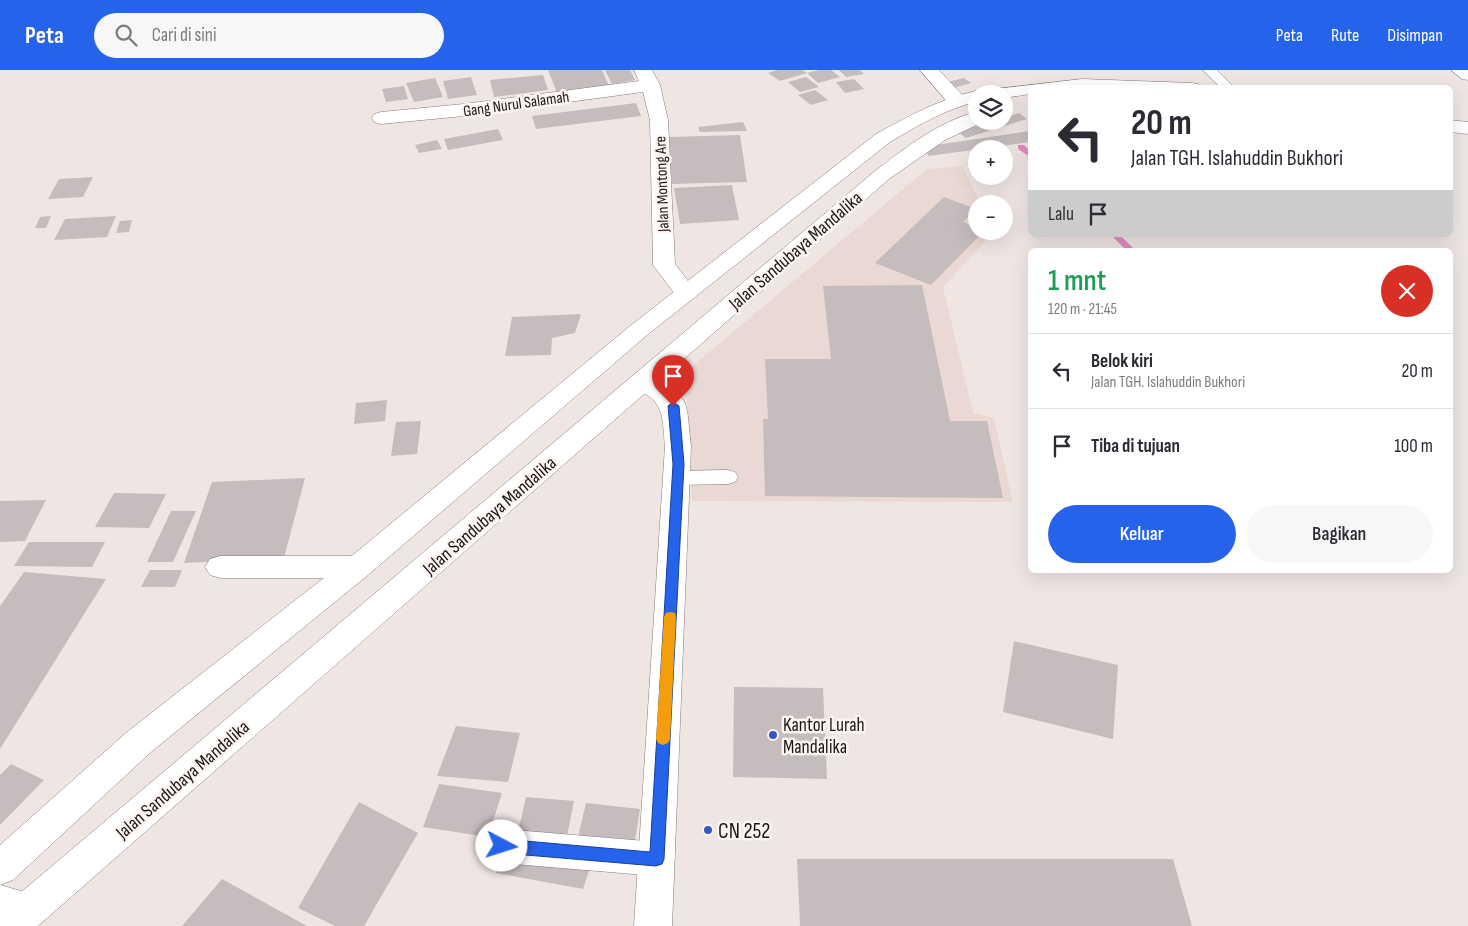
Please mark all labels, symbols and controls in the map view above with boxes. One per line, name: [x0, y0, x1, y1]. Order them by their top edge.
search box: [94, 13, 444, 58]
text: Peta: [25, 21, 64, 50]
icon: search: [112, 21, 140, 49]
text: Cari di sini: [152, 24, 217, 47]
text: Peta: [1276, 25, 1303, 46]
text: Rute: [1331, 25, 1359, 46]
text: Disimpan: [1387, 25, 1443, 46]
map controls: [968, 85, 1013, 240]
button: layers: [968, 85, 1013, 130]
street label: Gang Nurul Salamah: [462, 88, 570, 121]
text: 20 m: [1131, 102, 1192, 145]
icon: left: [1048, 105, 1113, 170]
street label: Jalan Montong Are: [651, 136, 674, 233]
button: +: [968, 140, 1013, 185]
text: Jalan TGH. Islahuddin Bukhori: [1131, 145, 1343, 172]
street label: Jalan Sandubaya Mandalika: [724, 187, 867, 316]
button: −: [968, 195, 1013, 240]
icon: arrive: [1084, 200, 1112, 228]
text: Lalu: [1048, 203, 1074, 226]
text: 1 mnt: [1048, 263, 1106, 299]
button: close: [1381, 265, 1433, 317]
text: 120 m · 21:45: [1048, 300, 1117, 319]
text: Belok kiri: [1091, 350, 1153, 373]
pin: [652, 355, 694, 406]
icon: left: [1048, 357, 1076, 385]
text: 20 m: [1401, 360, 1433, 383]
icon: arrive: [659, 362, 687, 390]
text: Jalan TGH. Islahuddin Bukhori: [1091, 373, 1245, 392]
icon: arrive: [1048, 432, 1076, 460]
text: Tiba di tujuan: [1091, 435, 1180, 458]
text: 100 m: [1394, 435, 1433, 458]
street label: Jalan Sandubaya Mandalika: [418, 452, 561, 581]
button: Keluar: [1048, 505, 1236, 563]
button: Bagikan: [1246, 505, 1433, 563]
place label: Kantor Lurah Mandalika: [783, 714, 865, 759]
street label: Jalan Sandubaya Mandalika: [111, 716, 254, 845]
marker: Kantor Lurah Mandalika: [767, 729, 779, 741]
place label: CN 252: [718, 818, 770, 845]
position arrow: [475, 819, 527, 871]
marker: CN 252: [702, 824, 714, 836]

